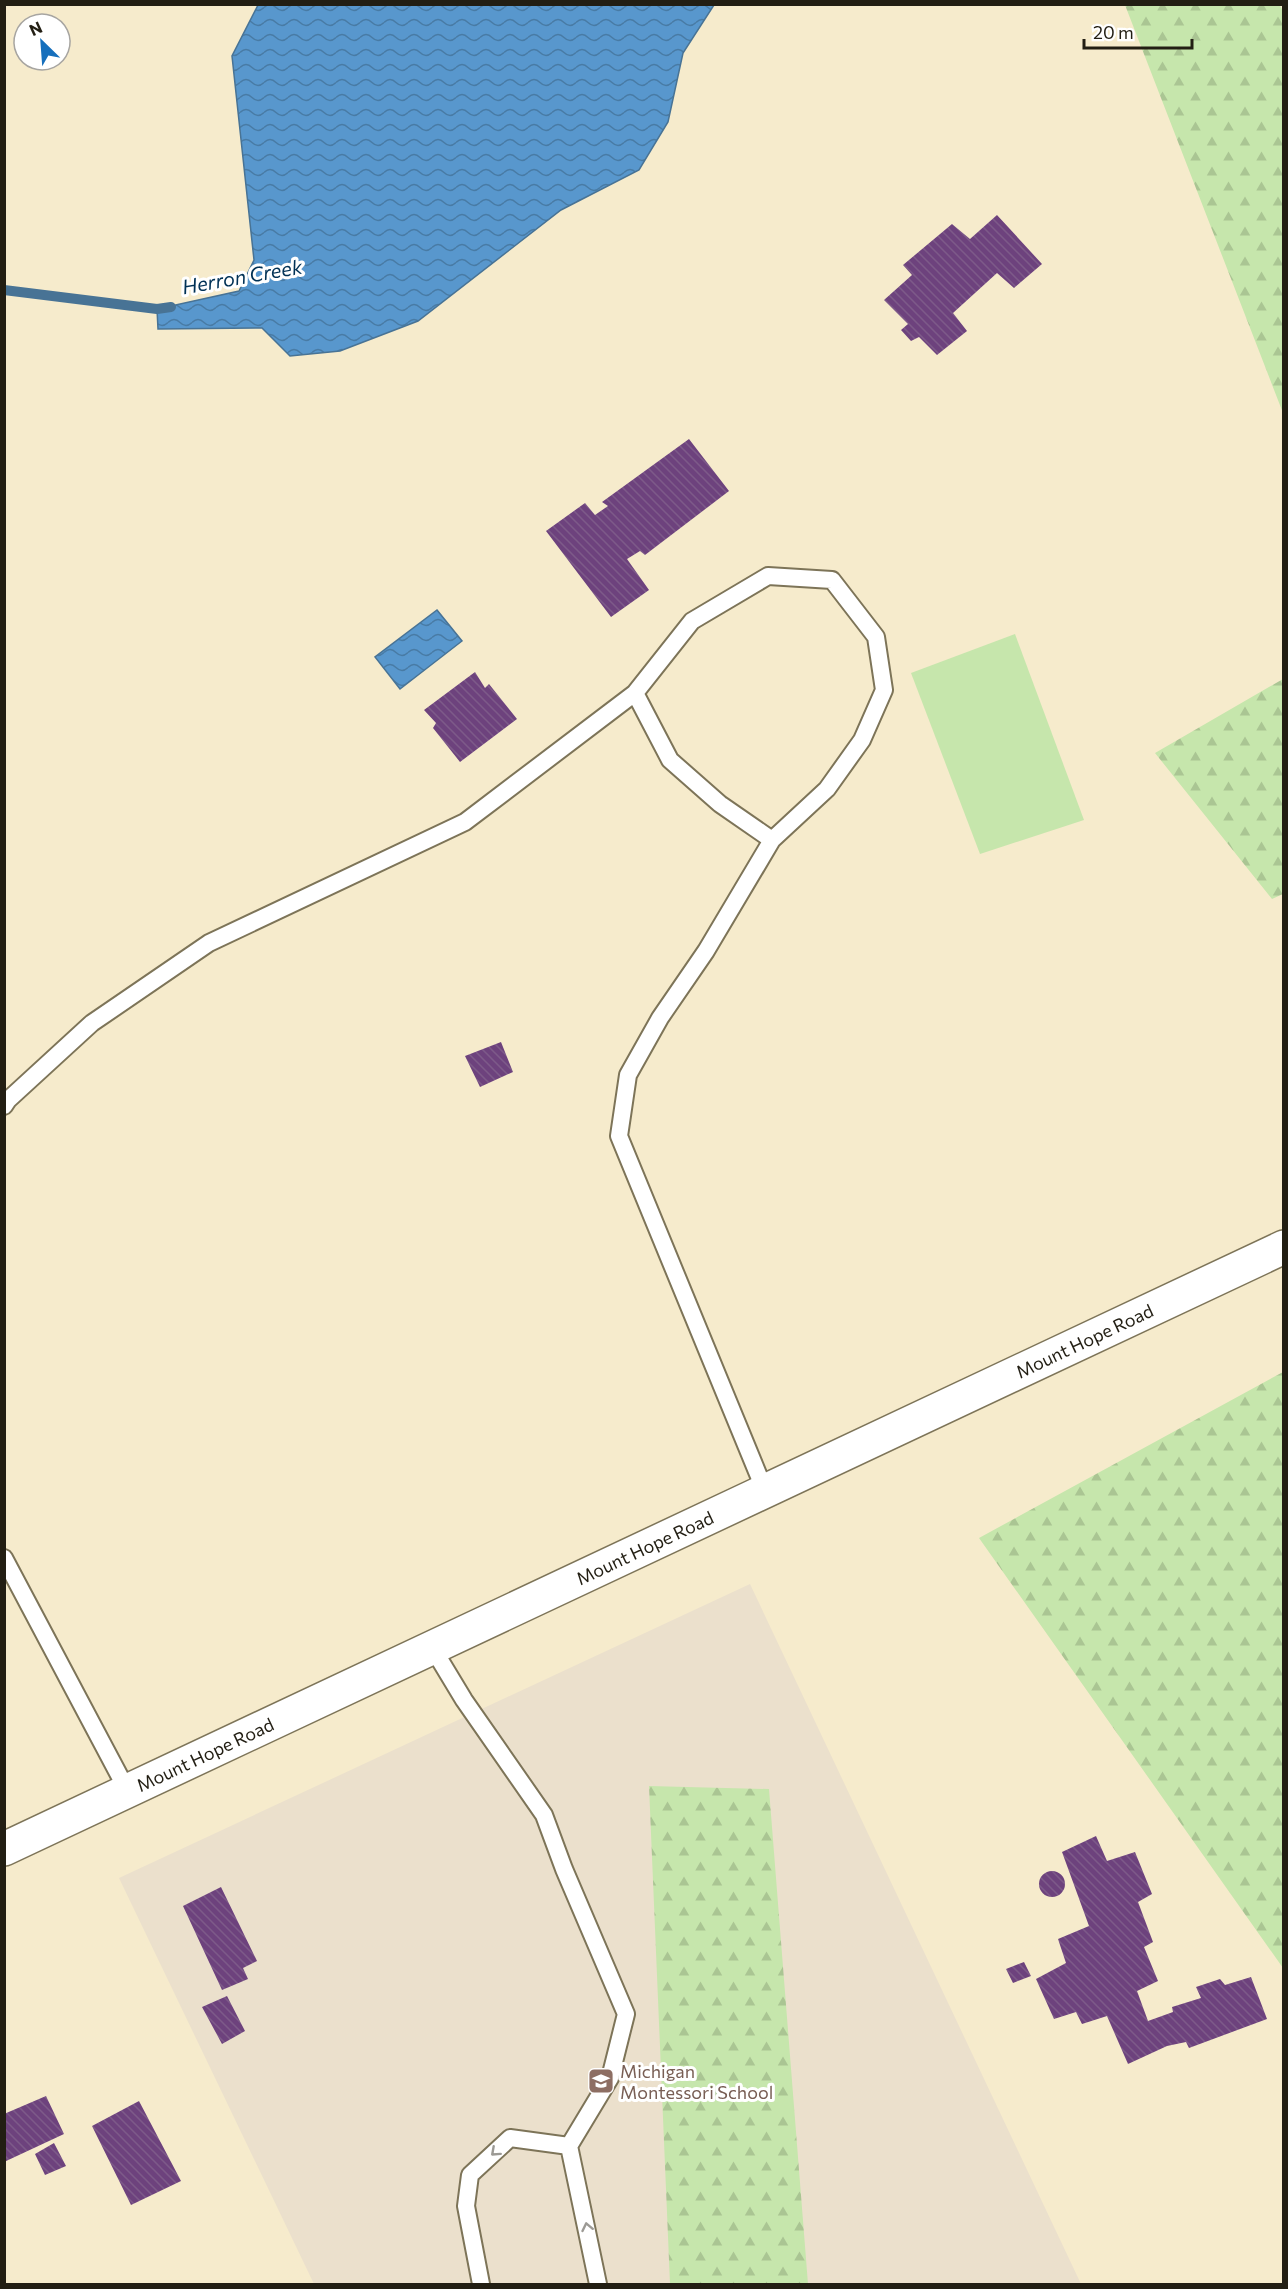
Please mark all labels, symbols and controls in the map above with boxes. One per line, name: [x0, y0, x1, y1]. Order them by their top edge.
north arrow: [12, 12, 72, 72]
scale bar: [1084, 12, 1192, 50]
text: N: [26, 17, 45, 39]
text: 20 m: [1093, 21, 1134, 43]
water label: Herron Creek: [180, 253, 305, 298]
street label: Mount Hope Road: [1012, 1299, 1157, 1383]
street label: Mount Hope Road: [573, 1506, 717, 1589]
street label: Mount Hope Road: [133, 1713, 277, 1796]
place label: Michigan Montessori School: [620, 2060, 773, 2103]
school or university icon: Michigan Montessori School: [586, 2066, 616, 2096]
one-way arrow: [492, 2145, 502, 2156]
one-way arrow: [581, 2222, 594, 2232]

